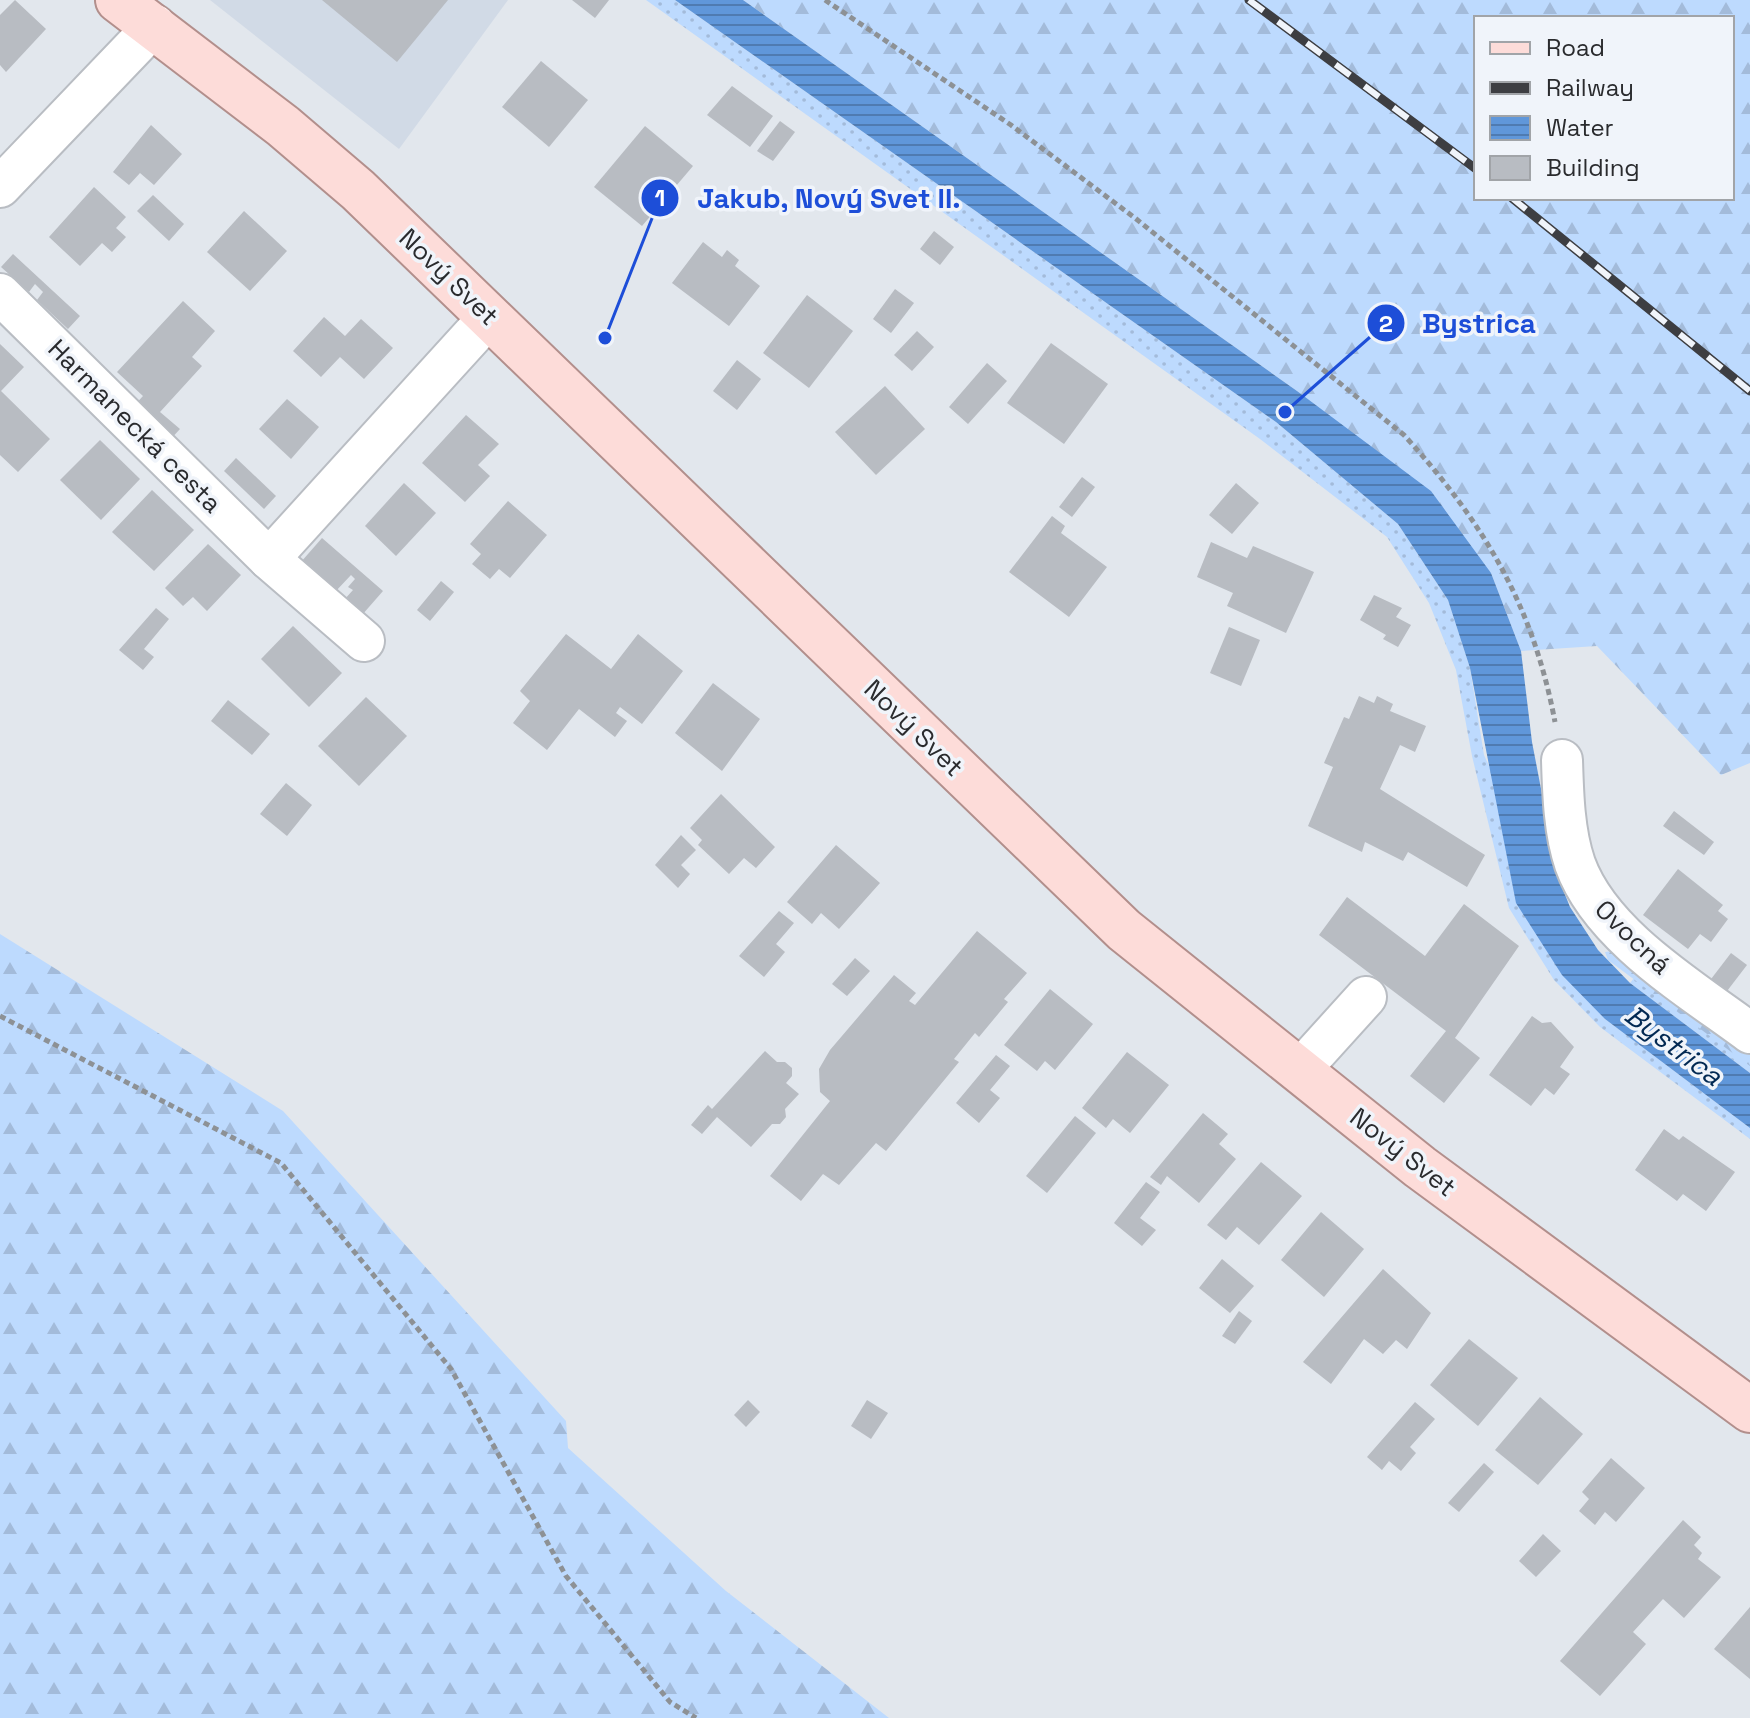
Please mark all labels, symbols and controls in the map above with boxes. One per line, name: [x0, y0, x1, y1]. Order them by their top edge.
legend: [1474, 16, 1734, 200]
text: Road: [1546, 32, 1605, 63]
text: Railway: [1546, 72, 1634, 103]
text: Water: [1546, 112, 1614, 143]
text: Building: [1546, 152, 1640, 183]
callout: Jakub, Nový Svet II.: [640, 172, 977, 224]
text: Jakub, Nový Svet II.: [697, 180, 961, 216]
text: 1: [655, 182, 665, 213]
street label: Nový Svet: [392, 221, 506, 333]
callout: Bystrica: [1366, 297, 1552, 349]
text: Bystrica: [1422, 305, 1536, 341]
text: 2: [1379, 308, 1393, 339]
street label: Harmanecká cesta: [41, 332, 229, 520]
street label: Nový Svet: [857, 672, 971, 784]
street label: Ovocná: [1588, 892, 1678, 982]
water label: Bystrica: [1618, 997, 1731, 1094]
street label: Nový Svet: [1343, 1100, 1463, 1204]

